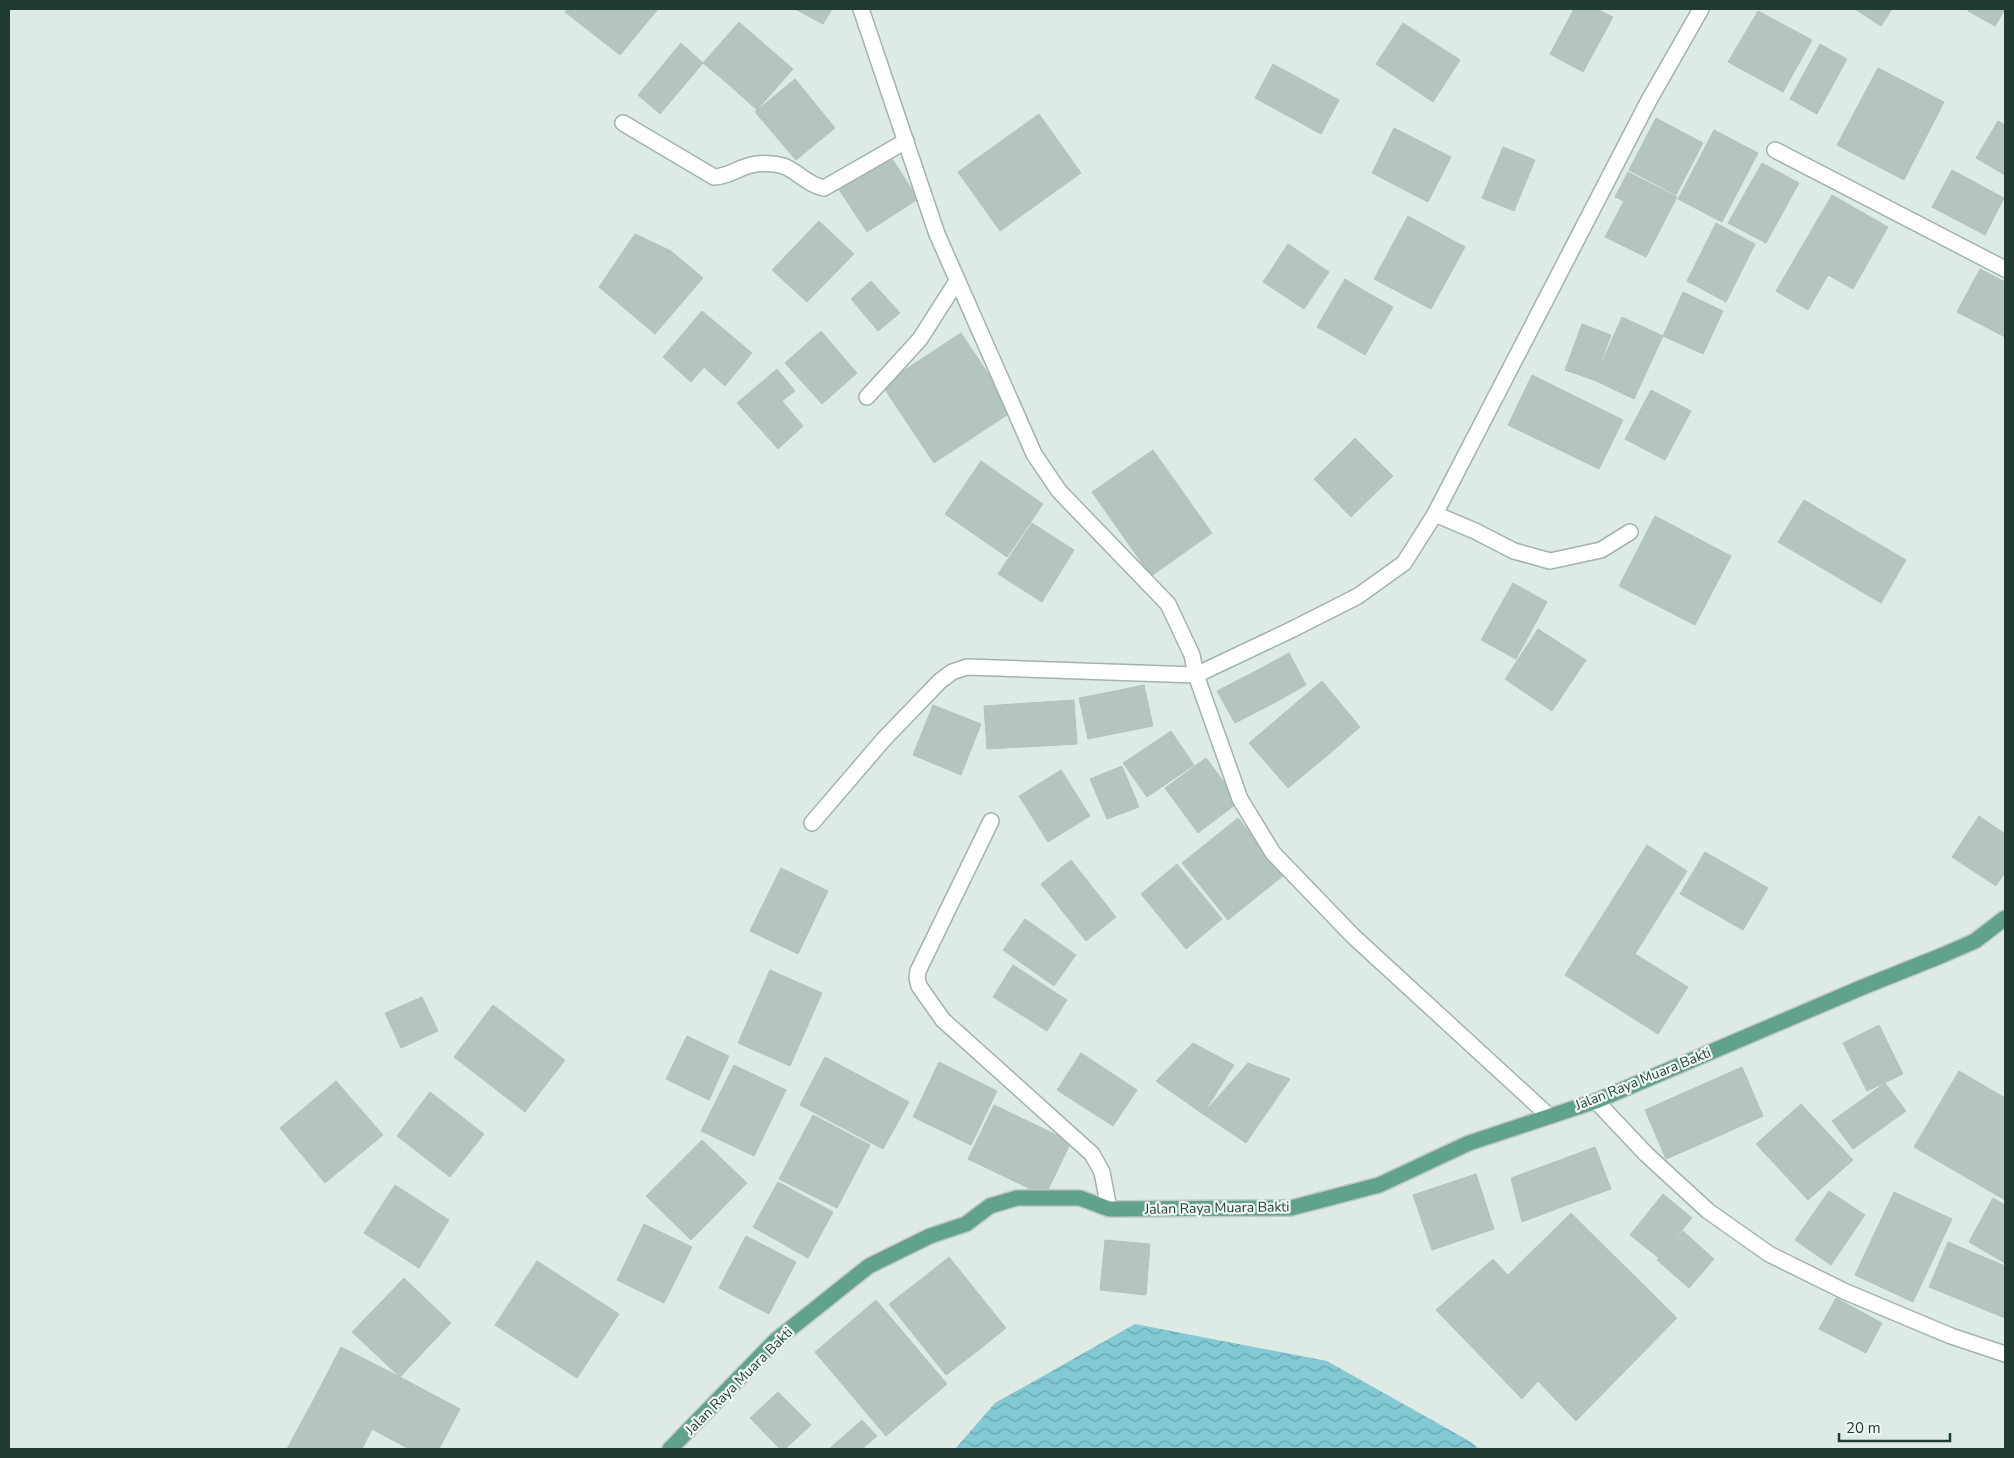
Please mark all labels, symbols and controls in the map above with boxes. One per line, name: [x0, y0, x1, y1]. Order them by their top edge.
street label: Jalan Raya Muara Bakti: [1571, 1043, 1714, 1115]
street label: Jalan Raya Muara Bakti: [1143, 1197, 1290, 1219]
street label: Jalan Raya Muara Bakti: [680, 1323, 797, 1440]
scale bar: [1839, 1410, 1950, 1442]
text: 20 m: [1846, 1418, 1881, 1438]

